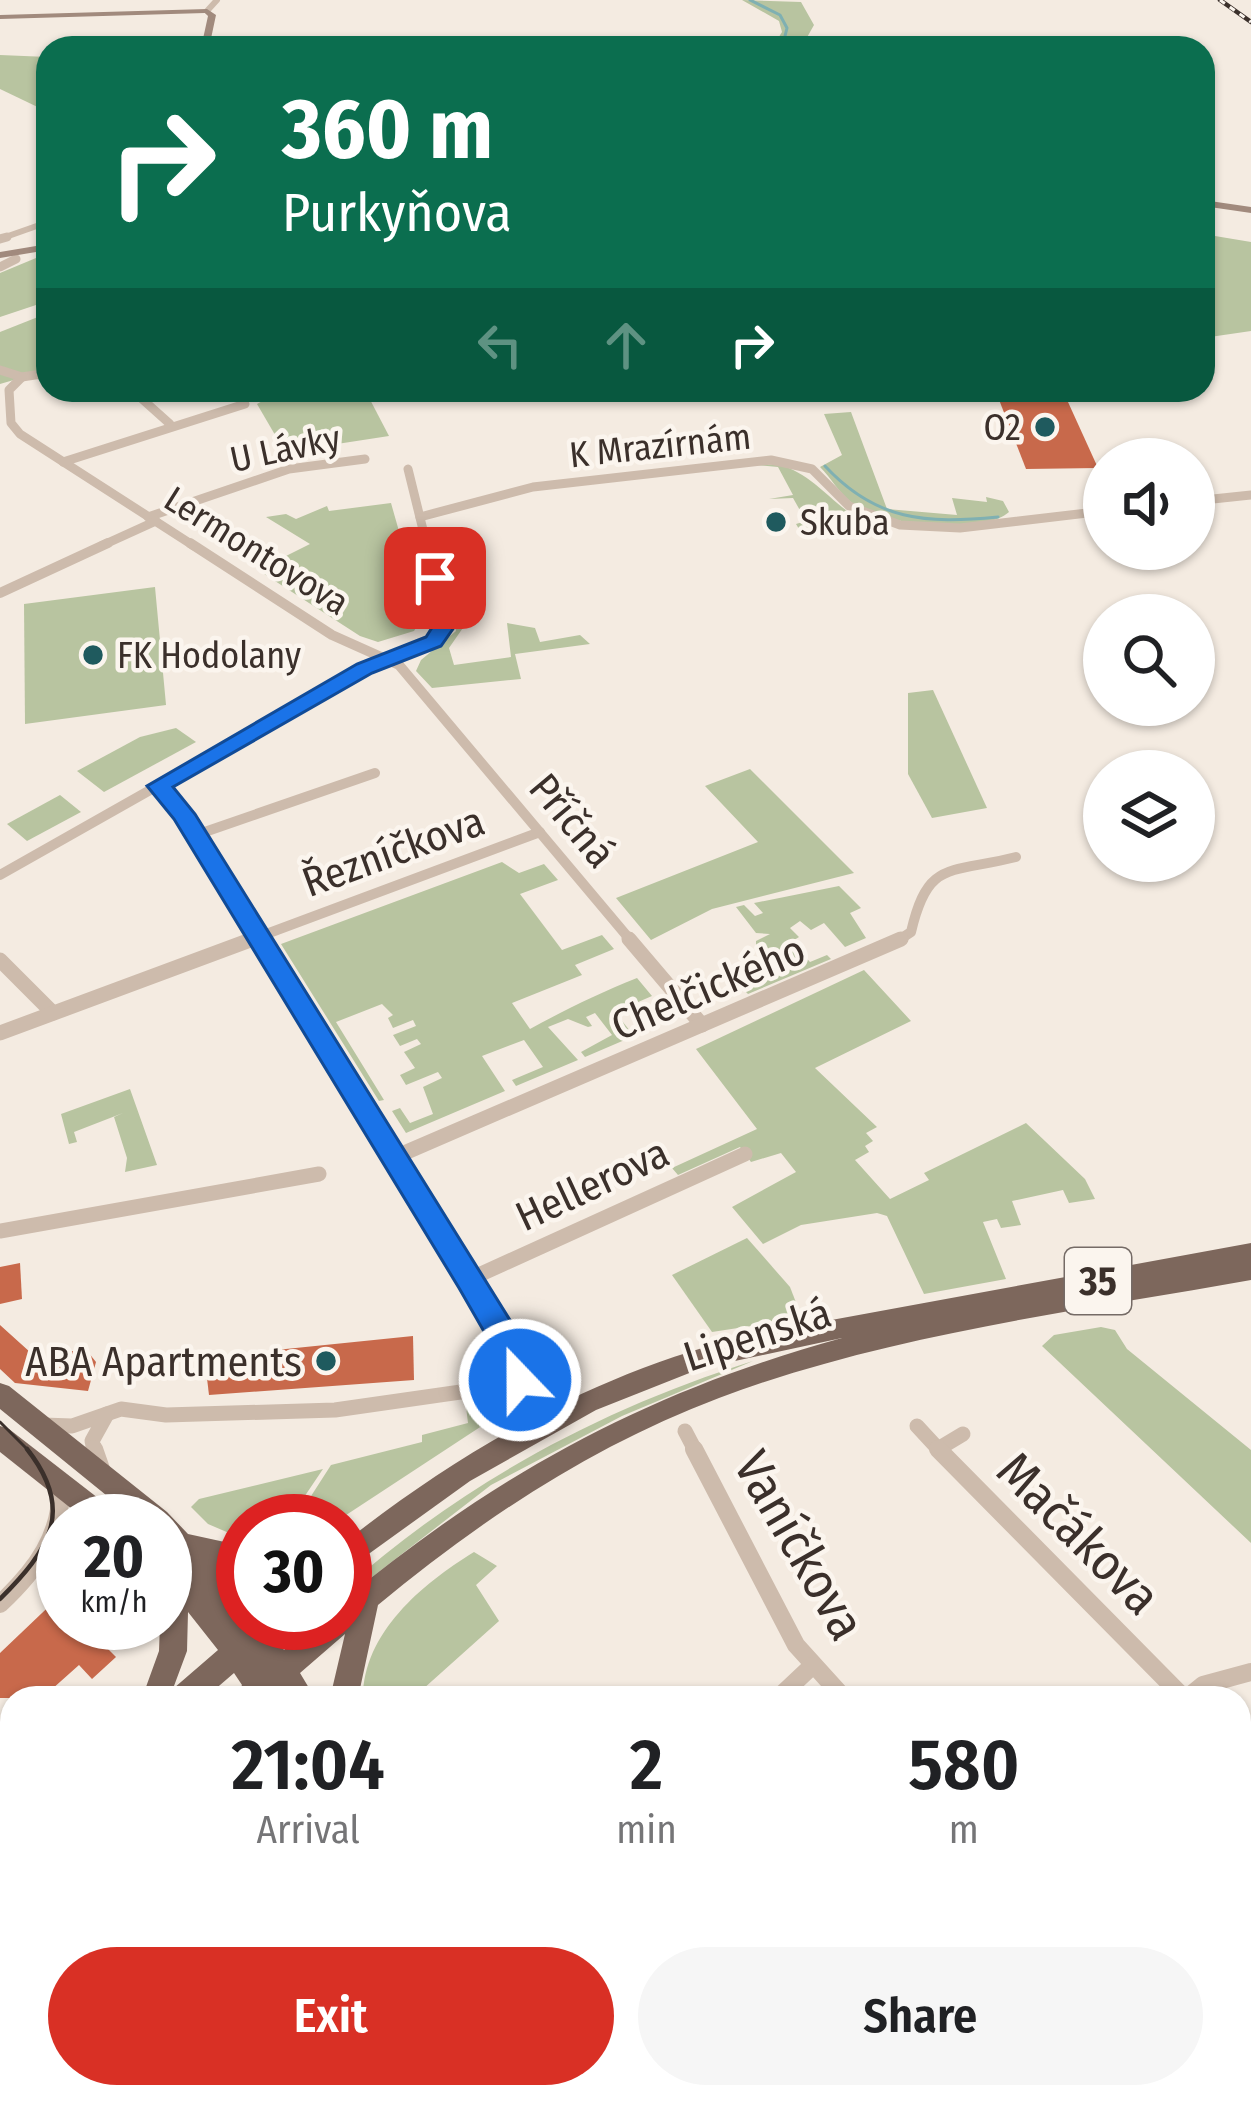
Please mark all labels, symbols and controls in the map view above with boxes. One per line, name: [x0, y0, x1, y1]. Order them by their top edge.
text: 360 m: [282, 79, 493, 180]
icon: right: [84, 84, 240, 240]
text: Purkyňova: [282, 181, 512, 245]
icon: left: [467, 312, 533, 378]
icon: ahead: [593, 312, 659, 378]
icon: right: [719, 312, 785, 378]
place label: O2: [983, 406, 1021, 450]
marker: O2: [1032, 414, 1058, 440]
street label: K Mrazírnám: [567, 415, 753, 477]
street label: U Lávky: [226, 416, 344, 482]
map controls: [1083, 438, 1215, 882]
button: sound: [1083, 438, 1215, 570]
street label: Lermontovova: [156, 477, 357, 625]
place label: Skuba: [800, 501, 890, 545]
marker: Skuba: [763, 509, 789, 535]
pin: [384, 527, 486, 629]
icon: arrive: [402, 545, 468, 611]
button: search: [1083, 594, 1215, 726]
place label: FK Hodolany: [117, 634, 301, 678]
marker: FK Hodolany: [80, 642, 106, 668]
button: layers: [1083, 750, 1215, 882]
street label: Příčná: [519, 764, 626, 878]
street label: Řezníčkova: [296, 796, 491, 908]
street label: Chelčického: [604, 925, 813, 1051]
street label: Hellerova: [508, 1128, 677, 1242]
road number: 35: [1065, 1248, 1131, 1314]
street label: Lipenská: [677, 1288, 837, 1382]
position arrow: [457, 1317, 583, 1443]
place label: ABA Apartments: [25, 1337, 302, 1387]
marker: ABA Apartments: [313, 1348, 339, 1374]
street label: Mačákova: [984, 1439, 1173, 1628]
street label: Vaníčkova: [720, 1440, 878, 1651]
speed limit sign: 30: [216, 1494, 372, 1650]
text: 20: [84, 1521, 144, 1593]
text: km/h: [81, 1584, 147, 1620]
text: 21:04: [232, 1722, 385, 1808]
text: 2: [630, 1722, 663, 1808]
text: 580: [908, 1722, 1019, 1808]
text: Arrival: [256, 1807, 360, 1853]
text: min: [616, 1807, 677, 1853]
text: m: [949, 1807, 979, 1853]
button: Exit: [48, 1947, 614, 2085]
button: Share: [638, 1947, 1203, 2085]

